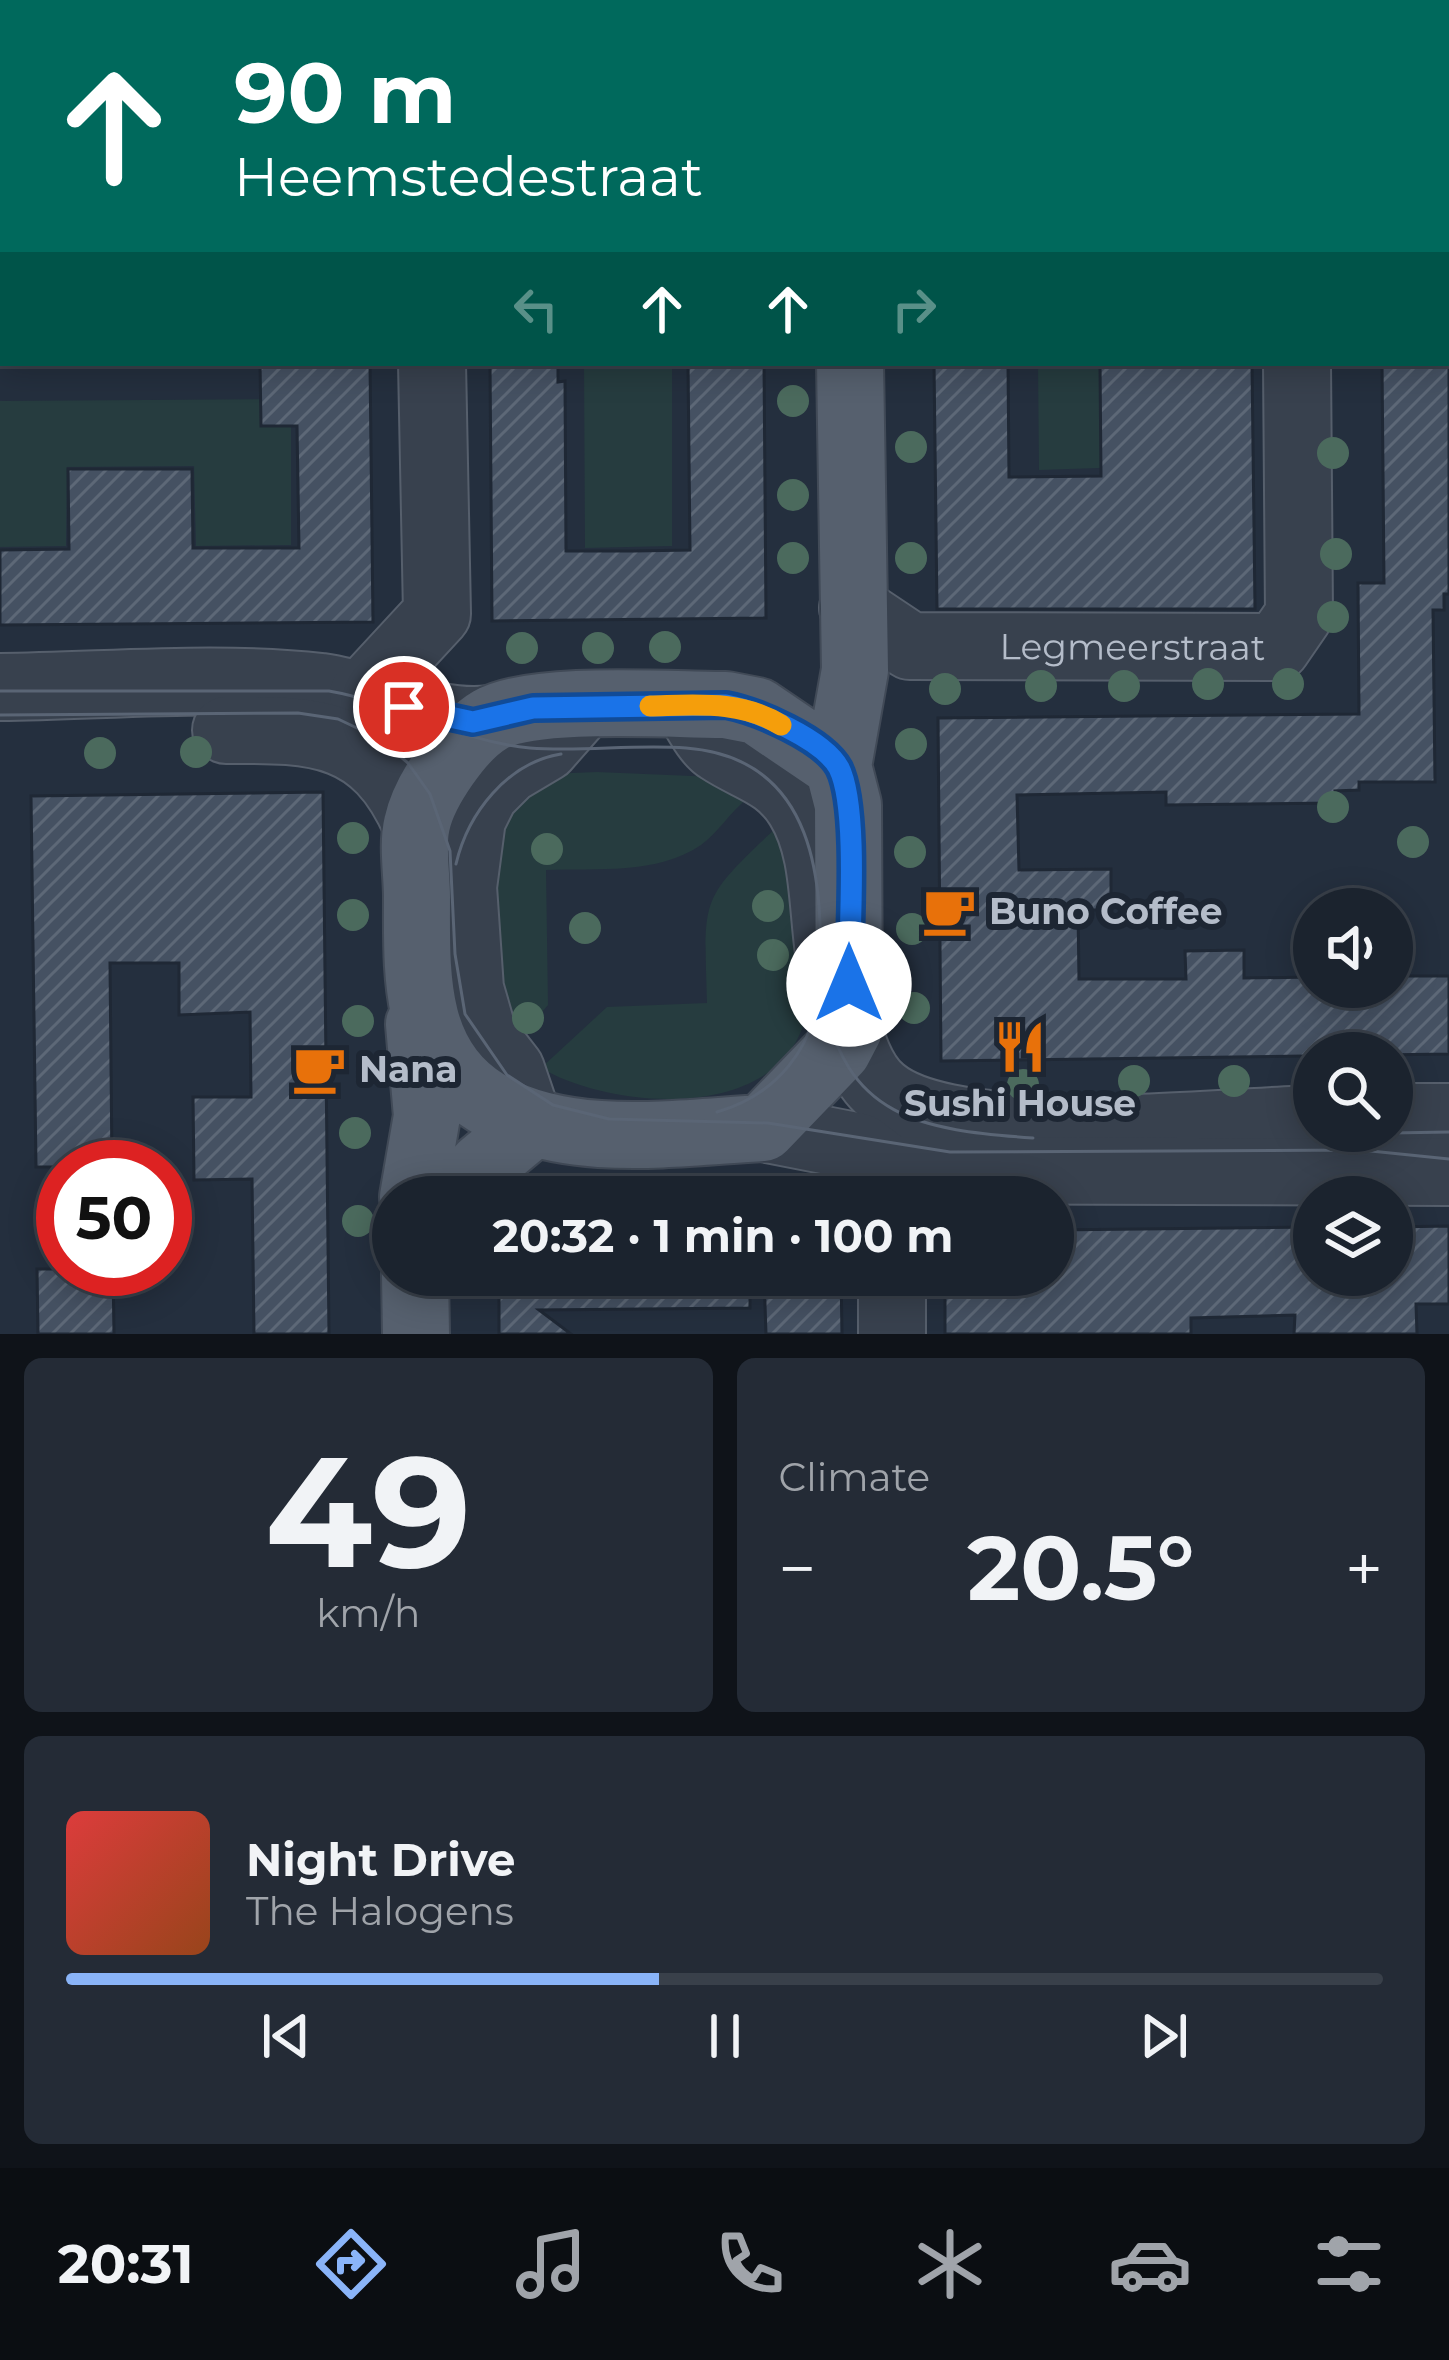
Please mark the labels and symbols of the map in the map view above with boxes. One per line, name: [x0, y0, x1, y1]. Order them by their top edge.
street label: Legmeerstraat: [1000, 624, 1265, 669]
pin: [353, 656, 455, 758]
cafe icon: Buno Coffee: [920, 882, 978, 940]
place label: Buno Coffee: [989, 889, 1222, 933]
position arrow: [786, 921, 912, 1047]
restaurant icon: Sushi House: [991, 1018, 1049, 1076]
cafe icon: Nana: [290, 1040, 348, 1098]
place label: Nana: [359, 1047, 457, 1091]
place label: Sushi House: [904, 1081, 1136, 1125]
speed limit sign: 50: [36, 1140, 192, 1296]

